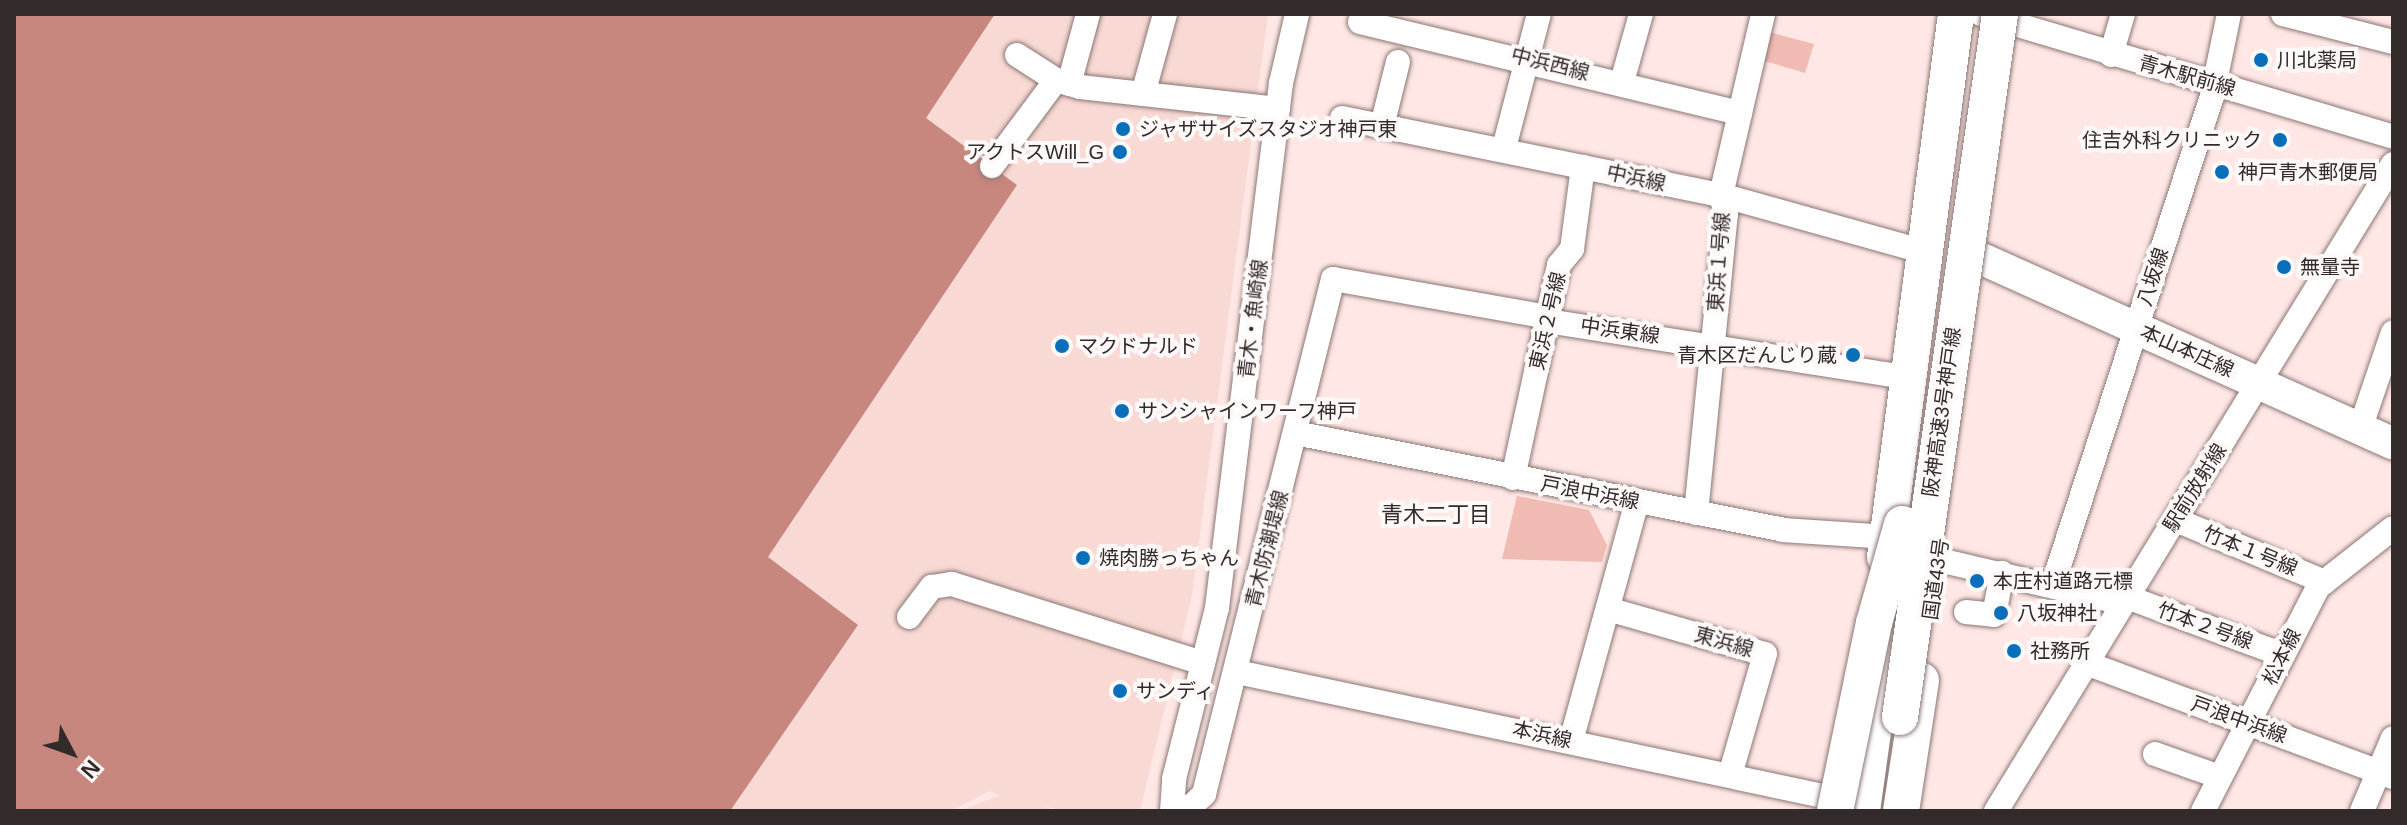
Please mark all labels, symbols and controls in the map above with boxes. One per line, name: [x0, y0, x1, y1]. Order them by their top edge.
street label: 中浜西線: [1508, 43, 1592, 85]
place label: 川北薬局: [2277, 48, 2357, 72]
street label: 青木駅前線: [2136, 51, 2238, 101]
marker: 川北薬局: [2252, 51, 2270, 69]
place label: ジャザサイズスタジオ神戸東: [1139, 117, 1399, 141]
marker: ジャザサイズスタジオ神戸東: [1114, 120, 1132, 138]
place label: 住吉外科クリニック: [2082, 128, 2262, 152]
marker: 住吉外科クリニック: [2269, 129, 2291, 151]
place label: アクトスWill_G: [965, 140, 1104, 164]
marker: アクトスWill_G: [1111, 143, 1129, 161]
street label: 中浜線: [1604, 160, 1668, 196]
place label: 神戸青木郵便局: [2238, 160, 2378, 184]
marker: 神戸青木郵便局: [2213, 163, 2231, 181]
street label: 東浜１号線: [1704, 211, 1734, 313]
street label: 八坂線: [2132, 245, 2174, 309]
place label: 無量寺: [2300, 255, 2360, 279]
street label: 青木・魚崎線: [1234, 258, 1272, 380]
marker: 無量寺: [2275, 258, 2293, 276]
street label: 東浜２号線: [1525, 270, 1571, 372]
street label: 中浜東線: [1579, 314, 1661, 348]
street label: 本山本庄線: [2136, 320, 2238, 382]
street label: 阪神高速3号神戸線: [1918, 326, 1966, 498]
place label: マクドナルド: [1078, 334, 1198, 358]
marker: マクドナルド: [1053, 337, 1071, 355]
place label: 青木区だんじり蔵: [1677, 343, 1837, 367]
marker: 青木区だんじり蔵: [1844, 346, 1862, 364]
place label: サンシャインワーフ神戸: [1138, 399, 1358, 423]
marker: サンシャインワーフ神戸: [1113, 402, 1131, 420]
street label: 駅前放射線: [2158, 439, 2232, 537]
street label: 戸浪中浜線: [1539, 472, 1641, 514]
street label: 青木防潮堤線: [1241, 488, 1293, 610]
district label: 青木二丁目: [1381, 502, 1491, 528]
street label: 竹本１号線: [2199, 521, 2301, 581]
street label: 国道43号: [1918, 537, 1954, 621]
place label: 焼肉勝っちゃん: [1099, 546, 1239, 570]
marker: 焼肉勝っちゃん: [1074, 549, 1092, 567]
place label: 本庄村道路元標: [1993, 569, 2133, 593]
marker: 本庄村道路元標: [1968, 572, 1986, 590]
street label: 竹本２号線: [2154, 598, 2256, 654]
place label: 八坂神社: [2017, 601, 2097, 625]
marker: 八坂神社: [1992, 604, 2010, 622]
street label: 東浜線: [1692, 622, 1756, 662]
street label: 松本線: [2258, 625, 2306, 689]
place label: 社務所: [2030, 639, 2090, 663]
marker: 社務所: [2005, 642, 2023, 660]
place label: サンディ: [1136, 679, 1216, 703]
marker: サンディ: [1111, 682, 1129, 700]
street label: 戸浪中浜線: [2188, 692, 2290, 748]
north arrow: [32, 713, 112, 793]
street label: 本浜線: [1510, 717, 1574, 753]
text: N: [76, 755, 105, 783]

